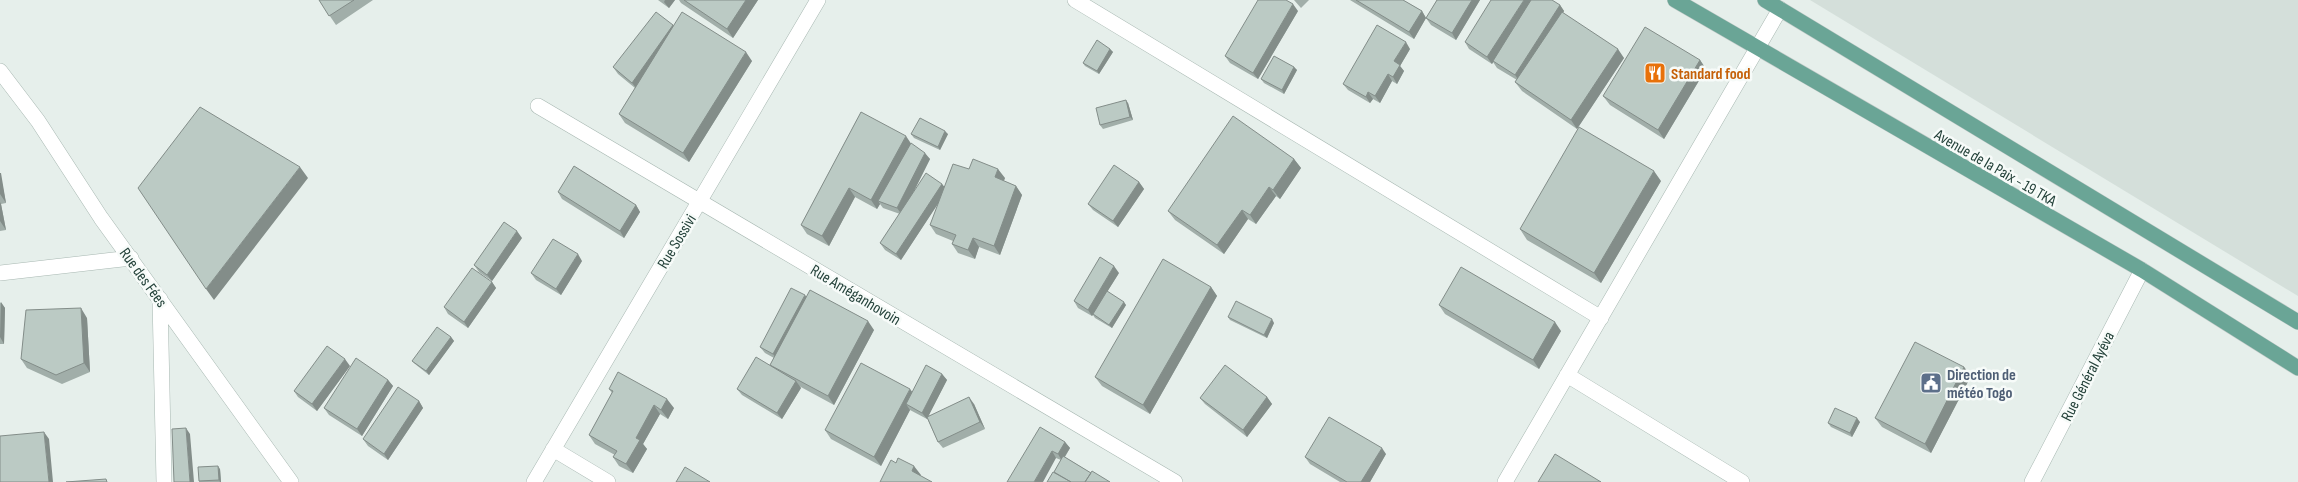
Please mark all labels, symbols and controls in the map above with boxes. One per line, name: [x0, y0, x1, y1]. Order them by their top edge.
restaurant icon: Standard food: [1643, 61, 1667, 85]
place label: Standard food: [1671, 65, 1751, 84]
street label: Avenue de la Paix - 19 TKA: [1930, 125, 2060, 211]
street label: Rue Sossivi: [654, 211, 701, 272]
street label: Rue des Fées: [115, 244, 171, 312]
street label: Rue Améganhovoin: [807, 261, 904, 330]
street label: Rue Général Ayéva: [2058, 329, 2119, 425]
place label: Direction de météo Togo: [1947, 366, 2016, 403]
public building icon: Direction de météo Togo: [1919, 371, 1943, 395]

